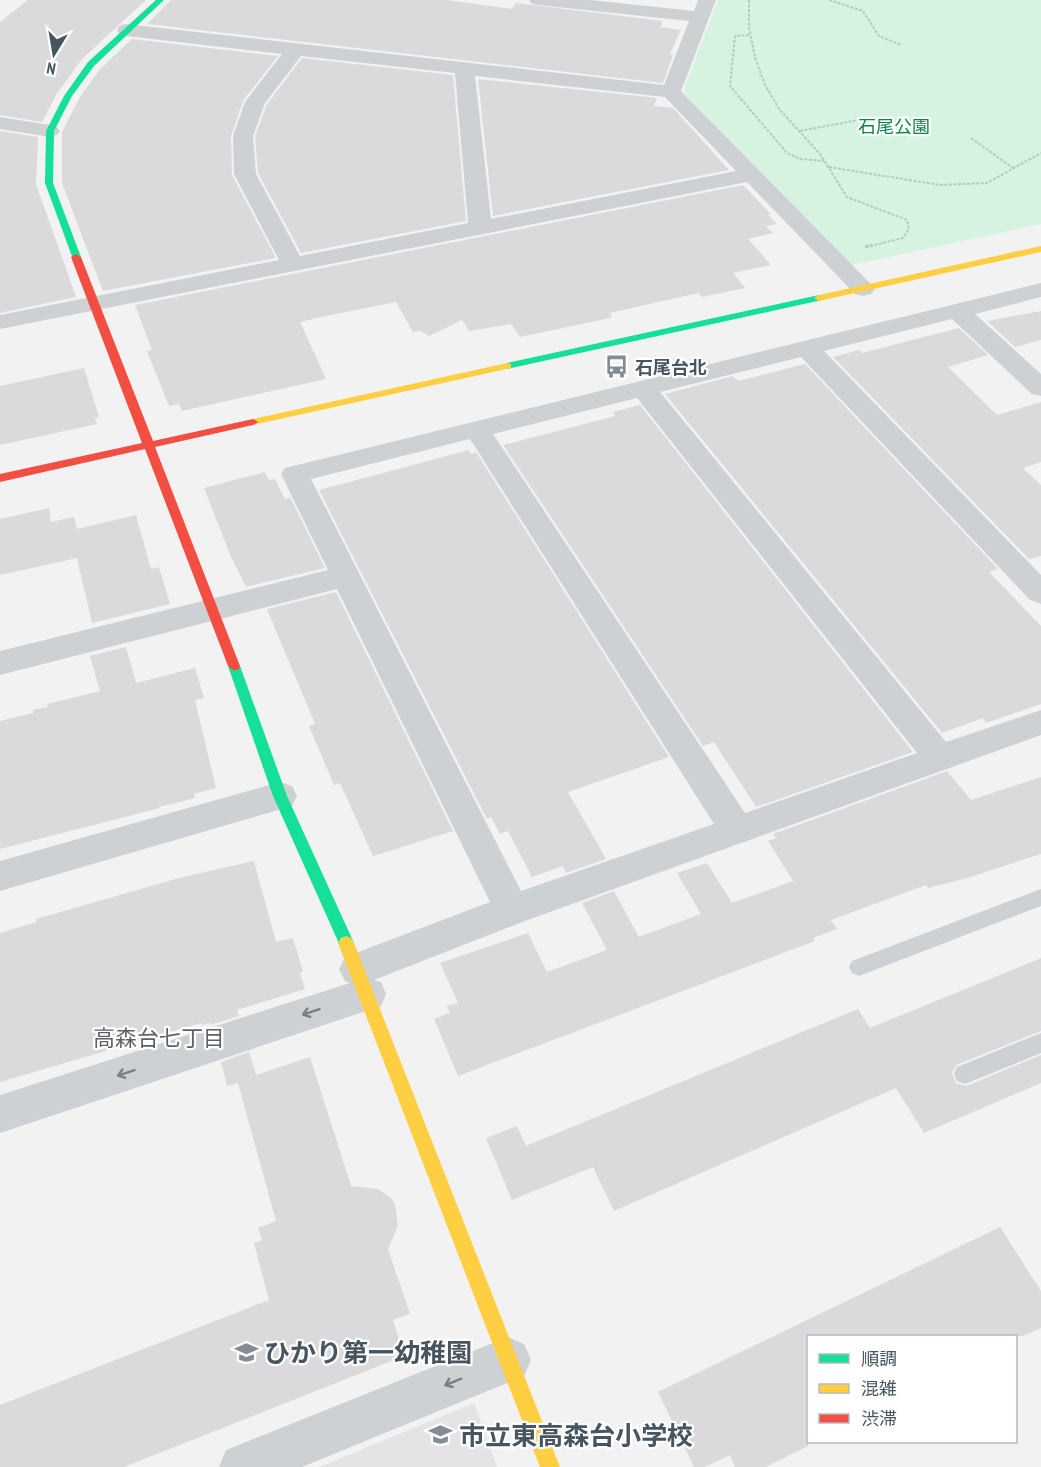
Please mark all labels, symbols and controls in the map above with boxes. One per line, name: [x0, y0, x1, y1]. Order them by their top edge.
north arrow: [24, 24, 84, 84]
text: N: [45, 58, 57, 79]
park label: 石尾公園: [858, 115, 930, 138]
bus stop icon: 石尾台北: [604, 354, 630, 380]
place label: 石尾台北: [635, 356, 707, 379]
one-way arrow: [302, 1008, 321, 1019]
district label: 高森台七丁目: [93, 1024, 225, 1052]
one-way arrow: [117, 1068, 136, 1079]
legend: [807, 1335, 1017, 1443]
place label: ひかり第一幼稚園: [264, 1336, 472, 1369]
school or university icon: ひかり第一幼稚園: [233, 1339, 259, 1365]
text: 順調: [861, 1347, 897, 1370]
one-way arrow: [445, 1377, 463, 1388]
text: 混雑: [861, 1377, 897, 1400]
text: 渋滞: [861, 1407, 897, 1430]
place label: 市立東高森台小学校: [459, 1419, 693, 1452]
school or university icon: 市立東高森台小学校: [428, 1422, 454, 1448]

